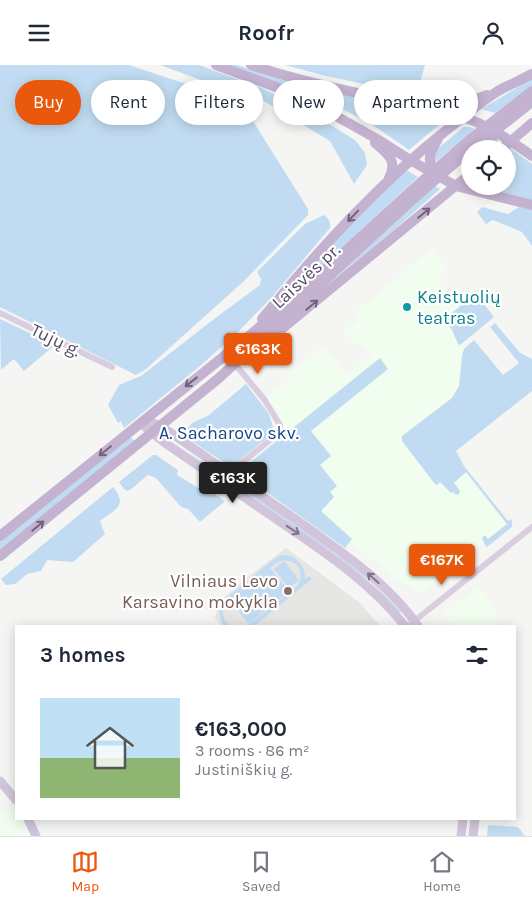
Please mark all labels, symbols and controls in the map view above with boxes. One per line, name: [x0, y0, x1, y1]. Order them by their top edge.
icon: menu: [25, 19, 53, 47]
icon: person: [479, 19, 507, 47]
text: Roofr: [238, 20, 294, 46]
chip: Buy: [15, 80, 81, 125]
chip: Rent: [91, 80, 165, 125]
chip: Filters: [175, 80, 263, 125]
chip: New: [273, 80, 344, 125]
chip: Apartment: [354, 80, 478, 125]
map controls: [461, 140, 516, 195]
button: locate: [461, 140, 516, 195]
one-way arrow: [417, 207, 430, 219]
one-way arrow: [347, 210, 359, 222]
street label: Laisvės pr.: [267, 239, 345, 313]
place label: Keistuolių teatras: [417, 286, 501, 329]
one-way arrow: [305, 300, 318, 311]
marker: Keistuolių teatras: [401, 301, 413, 313]
street label: Tujų g.: [27, 319, 85, 361]
pin: €163K: [223, 333, 293, 375]
text: €163K: [235, 339, 281, 358]
one-way arrow: [185, 377, 198, 388]
park label: A. Sacharovo skv.: [159, 422, 299, 444]
one-way arrow: [99, 446, 112, 457]
pin: €163K: [198, 461, 268, 504]
text: €163K: [210, 468, 256, 487]
one-way arrow: [31, 521, 44, 532]
one-way arrow: [286, 525, 300, 535]
pin: €167K: [407, 543, 477, 586]
text: €167K: [420, 550, 464, 569]
place label: Vilniaus Levo Karsavino mokykla: [122, 570, 278, 613]
one-way arrow: [366, 572, 379, 584]
marker: Vilniaus Levo Karsavino mokykla: [282, 585, 294, 597]
icon: filters: [463, 641, 491, 669]
text: 3 homes: [40, 643, 125, 667]
text: €163,000: [195, 717, 287, 741]
icon: home: [80, 718, 140, 778]
text: 3 rooms · 86 m²: [195, 741, 310, 760]
text: Justiniškių g.: [195, 760, 292, 779]
tab: Map: [71, 848, 99, 895]
tab: Saved: [242, 848, 281, 895]
tab: Home: [423, 848, 461, 895]

